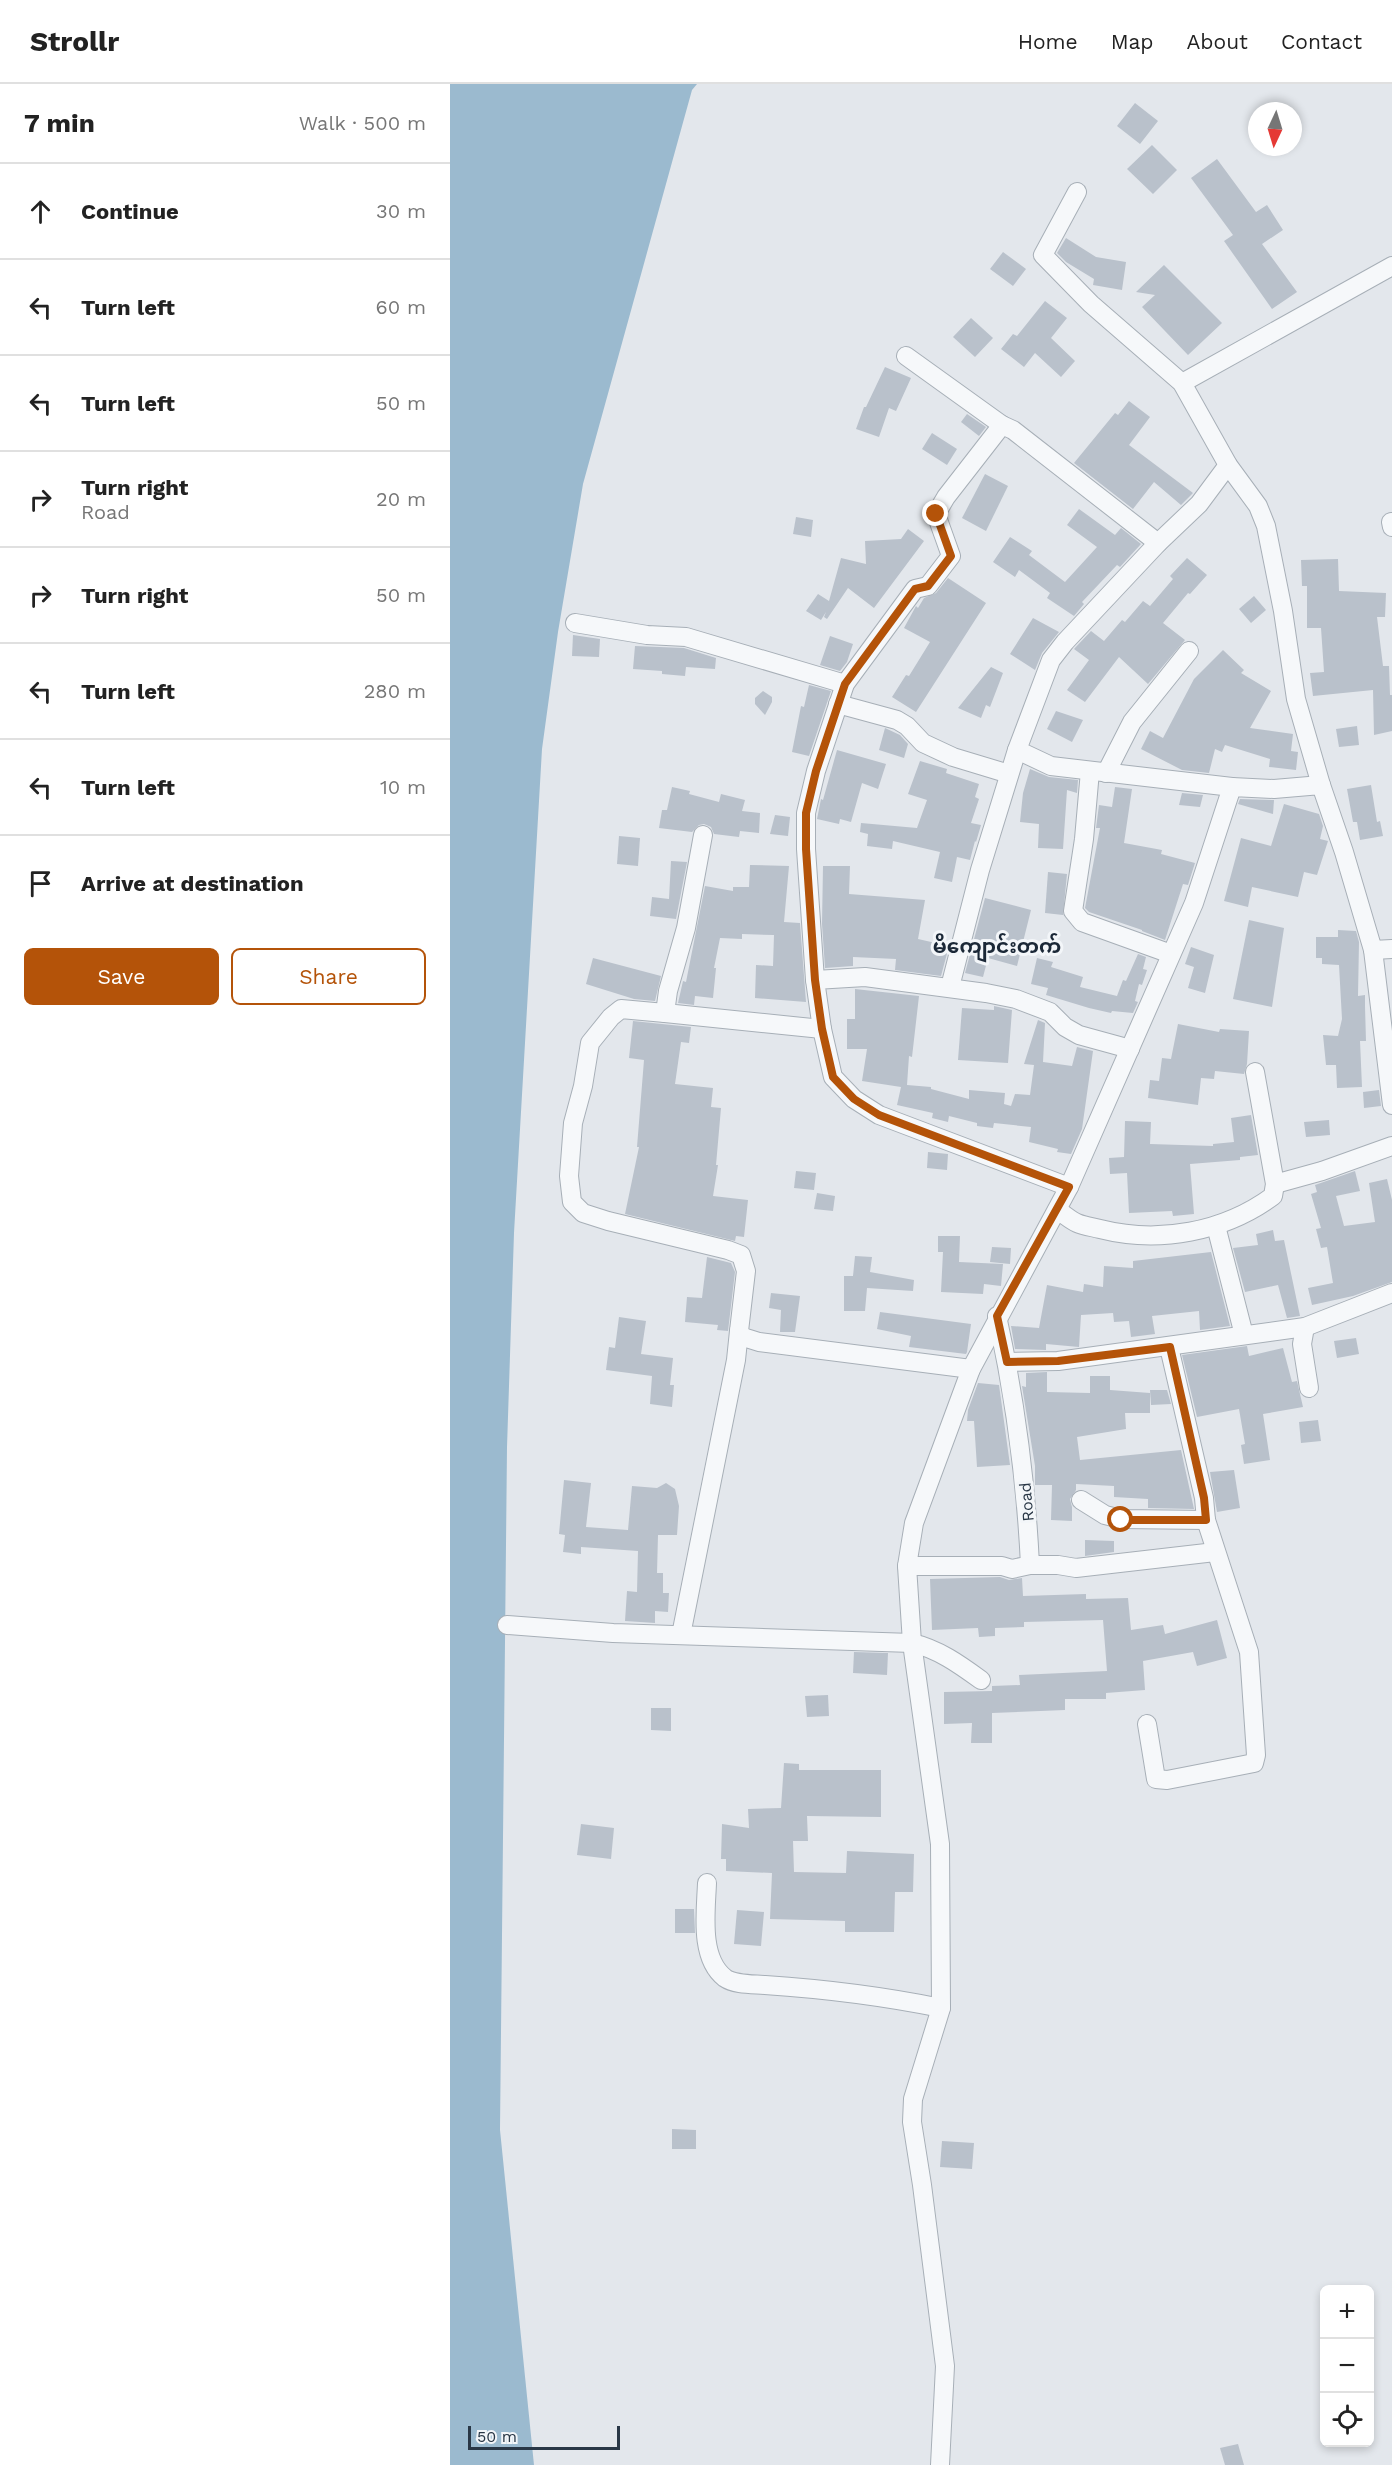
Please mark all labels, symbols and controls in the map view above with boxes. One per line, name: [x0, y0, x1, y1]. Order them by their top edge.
text: Strollr: [30, 25, 119, 58]
text: Home: [1018, 29, 1078, 54]
text: Map: [1111, 29, 1154, 54]
text: About: [1187, 29, 1248, 54]
text: Contact: [1281, 29, 1362, 54]
north arrow: [1248, 102, 1302, 156]
text: 7 min: [24, 108, 95, 138]
text: Walk · 500 m: [299, 111, 426, 135]
icon: ahead: [24, 195, 57, 228]
text: Continue: [81, 199, 179, 224]
text: 30 m: [376, 199, 426, 223]
icon: left: [24, 291, 57, 324]
text: Turn left: [81, 295, 175, 320]
text: 60 m: [376, 295, 426, 319]
icon: left: [24, 387, 57, 420]
text: Turn left: [81, 391, 175, 416]
text: 50 m: [376, 391, 426, 415]
text: Turn right: [81, 475, 188, 500]
icon: right: [24, 483, 57, 516]
text: 20 m: [376, 487, 426, 511]
text: Road: [81, 500, 130, 524]
route end: [922, 500, 948, 526]
icon: right: [24, 579, 57, 612]
text: Turn right: [81, 583, 188, 608]
text: 50 m: [376, 583, 426, 607]
icon: left: [24, 675, 57, 708]
text: Turn left: [81, 679, 175, 704]
text: 280 m: [364, 679, 426, 703]
icon: left: [24, 771, 57, 804]
text: Turn left: [81, 775, 175, 800]
text: 10 m: [380, 775, 426, 799]
icon: arrive: [24, 867, 57, 900]
text: Arrive at destination: [81, 871, 304, 896]
district label: မိကျောင်းတက်: [933, 933, 1061, 963]
button: Save: [24, 948, 219, 1005]
button: Share: [231, 948, 426, 1005]
street label: Road: [1015, 1482, 1038, 1522]
route start: [1107, 1506, 1133, 1532]
map controls: [1320, 2285, 1374, 2447]
button: +: [1320, 2285, 1374, 2339]
button: −: [1320, 2339, 1374, 2393]
button: locate: [1320, 2393, 1374, 2447]
scale bar: [468, 2423, 620, 2450]
text: 50 m: [477, 2427, 517, 2446]

